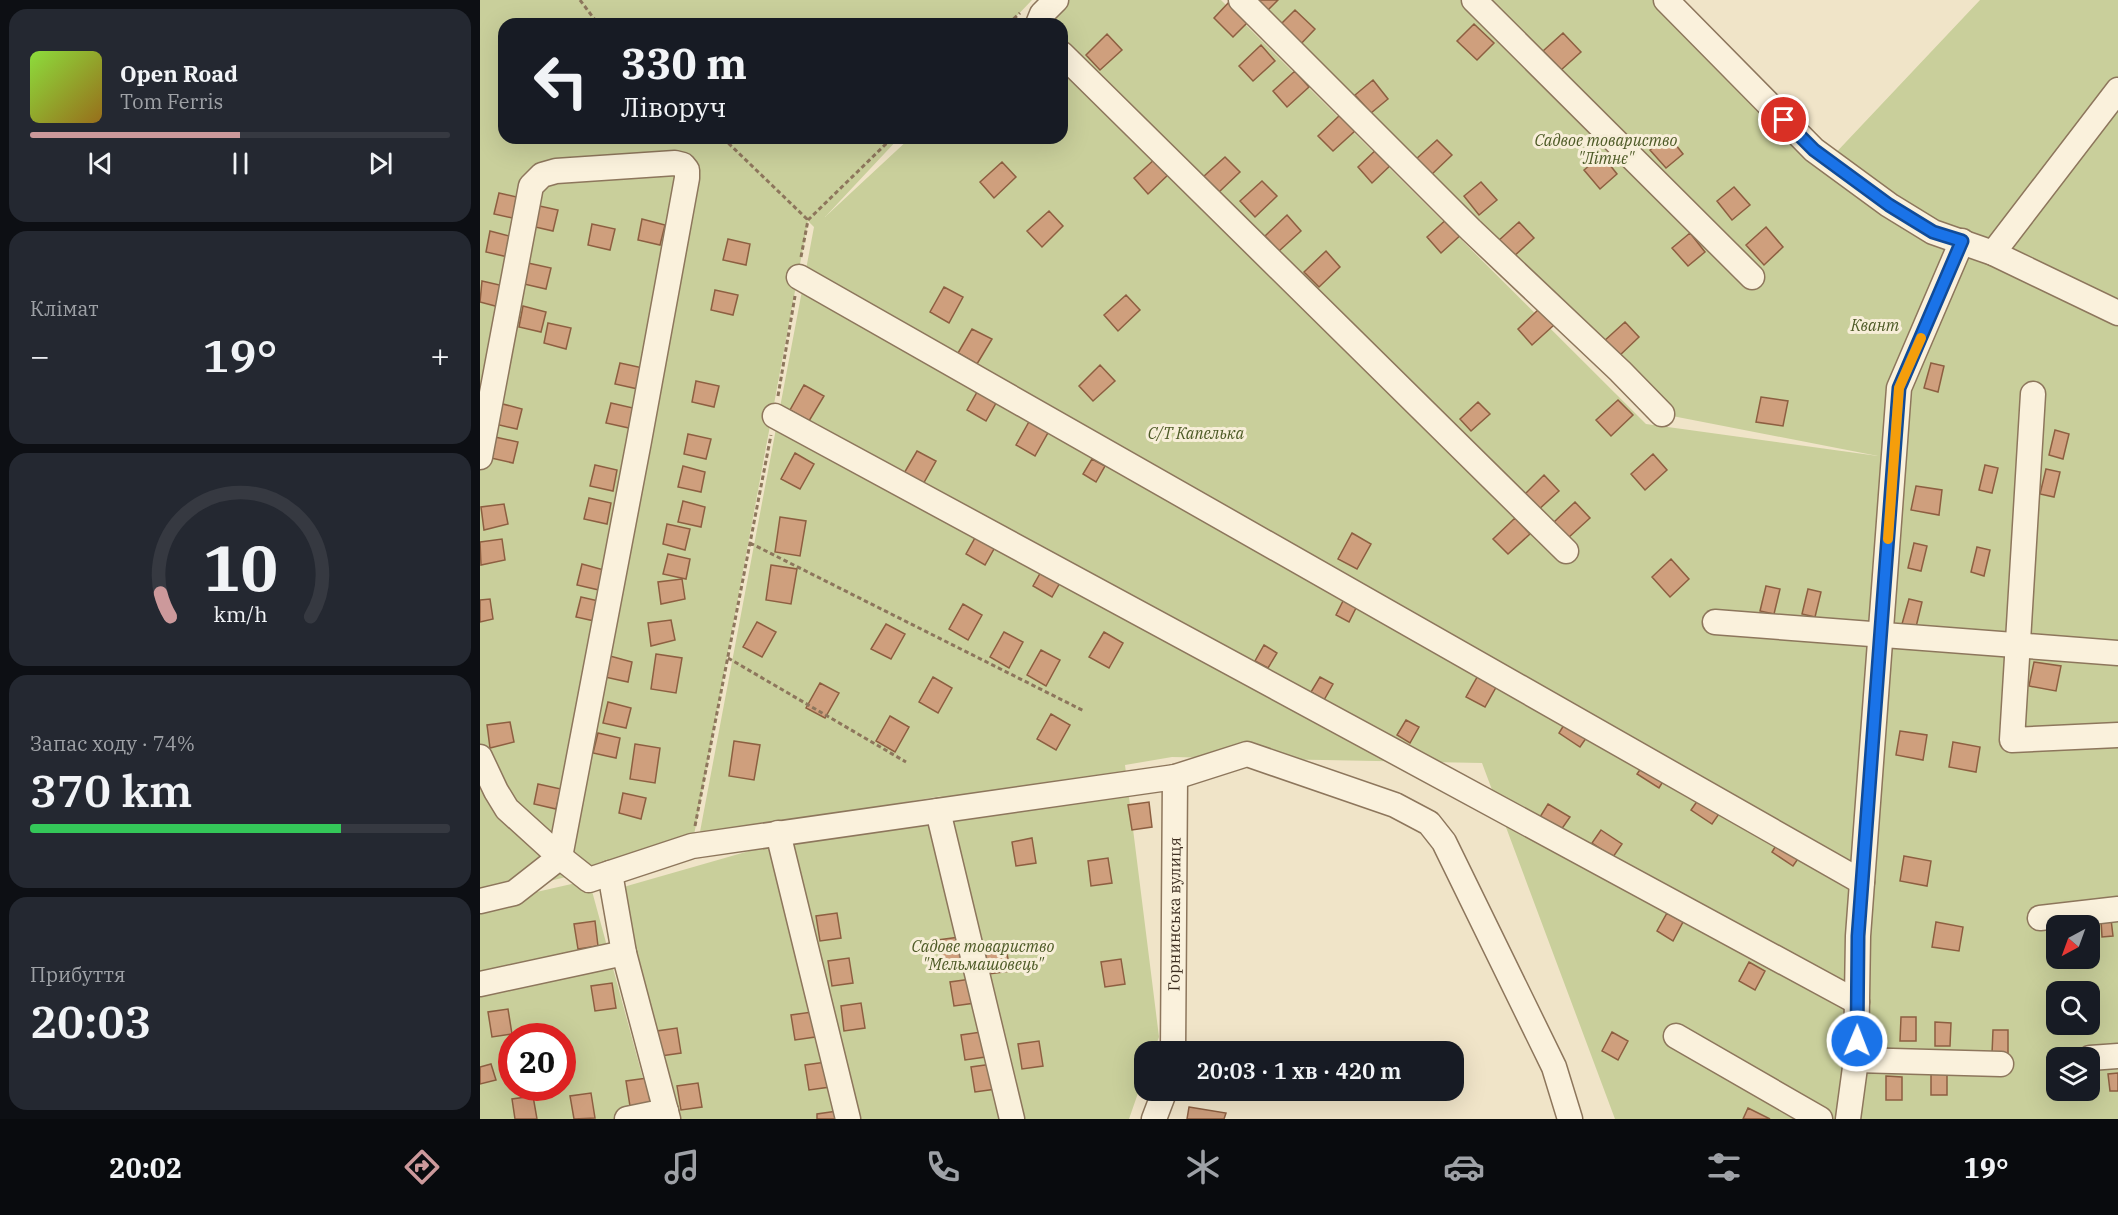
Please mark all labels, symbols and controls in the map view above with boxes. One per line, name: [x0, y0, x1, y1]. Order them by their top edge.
text: 330 m: [621, 36, 747, 91]
icon: left: [522, 42, 600, 120]
text: Open Road: [120, 59, 238, 88]
text: Tom Ferris: [120, 88, 223, 115]
text: Ліворуч: [621, 89, 726, 124]
pin: [1758, 94, 1809, 145]
icon: arrive: [1767, 103, 1800, 136]
park label: Садвое товариство "Літнє": [1535, 130, 1678, 168]
icon: previous: [84, 147, 117, 180]
icon: pause: [224, 147, 257, 180]
icon: next: [364, 147, 397, 180]
text: Клімат: [30, 295, 99, 322]
park label: Квант: [1850, 315, 1900, 335]
text: 19°: [202, 326, 278, 384]
text: −: [30, 334, 50, 377]
text: +: [430, 334, 450, 377]
park label: С/Т Капелька: [1148, 423, 1244, 443]
text: 10: [203, 527, 277, 608]
text: km/h: [213, 600, 267, 628]
text: Запас ходу · 74%: [30, 730, 195, 757]
text: 370 km: [30, 761, 192, 819]
street label: Горнинська вулиця: [1163, 837, 1185, 991]
north arrow: [2046, 915, 2100, 969]
map controls: [2046, 915, 2100, 1101]
park label: Садове товариство "Мельмашовець": [912, 936, 1055, 974]
text: Прибуття: [30, 961, 126, 988]
button: search: [2046, 981, 2100, 1035]
text: 20:03: [30, 992, 151, 1050]
position arrow: [1825, 1009, 1889, 1073]
speed limit sign: 20: [498, 1023, 576, 1101]
button: layers: [2046, 1047, 2100, 1101]
text: 20:03 · 1 хв · 420 m: [1197, 1056, 1401, 1085]
icon: directions: [401, 1146, 443, 1188]
icon: music: [661, 1146, 703, 1188]
icon: phone: [922, 1146, 964, 1188]
icon: climate: [1182, 1146, 1224, 1188]
icon: car: [1443, 1146, 1485, 1188]
icon: filters: [1703, 1146, 1745, 1188]
text: 20:02: [109, 1150, 182, 1185]
text: 19°: [1964, 1150, 2009, 1185]

